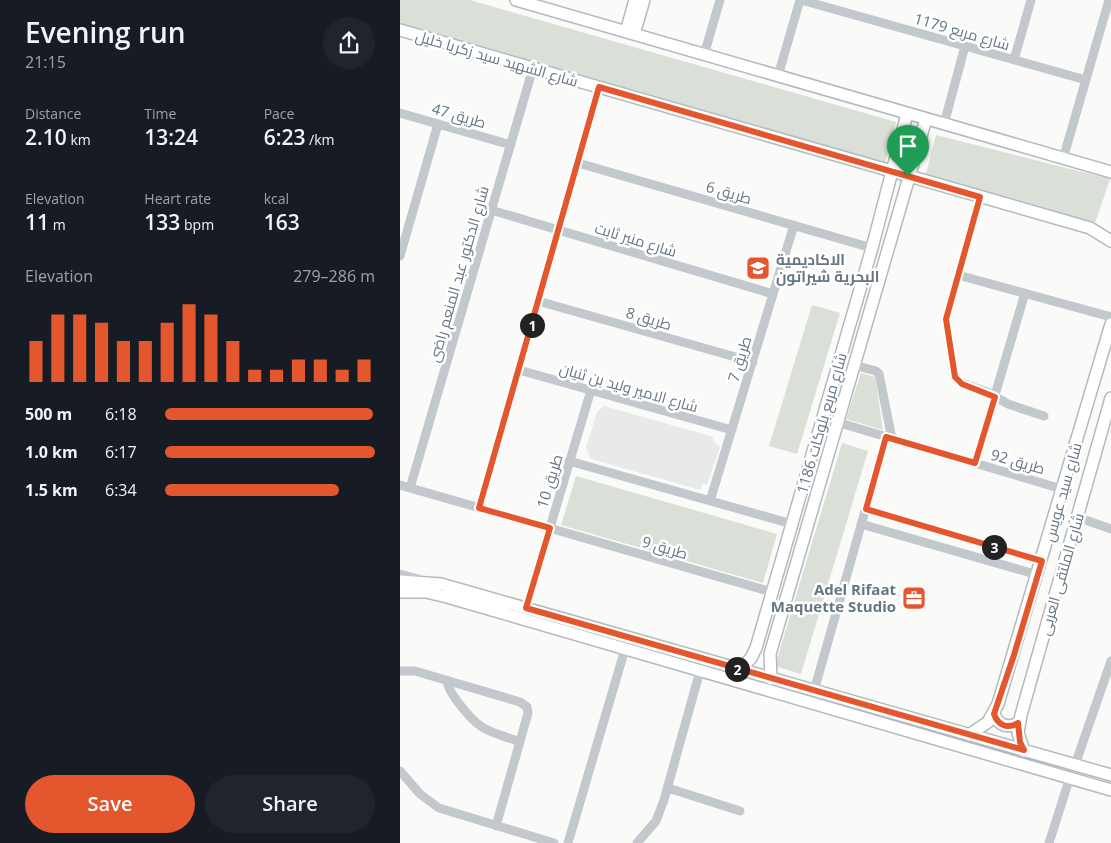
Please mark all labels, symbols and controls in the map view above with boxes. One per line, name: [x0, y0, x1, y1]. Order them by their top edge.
street label: شارع مربع 1179: [911, 8, 1012, 56]
text: Evening run: [25, 13, 186, 51]
button: share: [323, 17, 375, 69]
street label: شارع الشهيد سيد زكريا خليل: [413, 25, 581, 93]
text: 21:15: [25, 51, 66, 73]
street label: طريق 47: [429, 98, 488, 133]
text: Distance: [25, 104, 81, 123]
text: Time: [144, 104, 176, 123]
text: Pace: [264, 104, 294, 123]
text: 2.10: [25, 123, 67, 151]
text: 13:24: [144, 123, 198, 151]
text: 6:23: [264, 123, 305, 151]
pin: [887, 125, 929, 176]
text: km: [67, 130, 91, 149]
text: /km: [305, 130, 335, 149]
icon: arrive: [894, 132, 922, 160]
street label: طريق 6: [703, 176, 754, 209]
street label: شارع الدكتور عبد المنعم راضى: [423, 184, 495, 365]
text: Elevation: [25, 189, 84, 208]
text: Heart rate: [144, 189, 211, 208]
text: kcal: [264, 189, 289, 208]
text: 11: [25, 208, 49, 236]
text: 133: [144, 208, 180, 236]
text: 163: [264, 208, 300, 236]
text: m: [49, 215, 66, 234]
text: bpm: [180, 215, 214, 234]
street label: شارع منير ثابت: [592, 217, 679, 263]
place label: الاكاديمية البحرية شيراتون: [776, 249, 879, 286]
school or university icon: الاكاديمية البحرية شيراتون: [745, 255, 771, 281]
text: Elevation: [25, 265, 93, 287]
text: 279–286 m: [293, 265, 375, 287]
street label: طريق 8: [623, 302, 674, 335]
pin: 1: [520, 312, 544, 338]
text: 1: [528, 316, 537, 335]
street label: طريق 7: [723, 334, 756, 385]
street label: شارع مربع بلوكات 1186: [791, 350, 853, 496]
street label: شارع الامير وليد بن ثنيان: [557, 358, 701, 418]
text: 500 m: [25, 403, 72, 425]
text: 6:18: [105, 403, 137, 425]
street label: شارع سيد عويس: [1038, 440, 1088, 544]
text: 1.0 km: [25, 441, 78, 463]
text: 6:17: [105, 441, 137, 463]
street label: طريق 92: [988, 444, 1047, 479]
street label: طريق 10: [531, 452, 568, 511]
text: 1.5 km: [25, 479, 78, 501]
text: 6:34: [105, 479, 137, 501]
street label: شارع الملتقى العربى: [1034, 510, 1090, 638]
street label: طريق 9: [639, 531, 690, 564]
pin: 3: [982, 534, 1006, 560]
text: 3: [990, 538, 999, 557]
place label: Adel Rifaat Maquette Studio: [771, 579, 896, 616]
office icon: Adel Rifaat Maquette Studio: [901, 585, 927, 611]
pin: 2: [724, 656, 750, 682]
text: 2: [733, 660, 742, 679]
button: Save: [25, 775, 195, 833]
button: Share: [205, 775, 375, 833]

